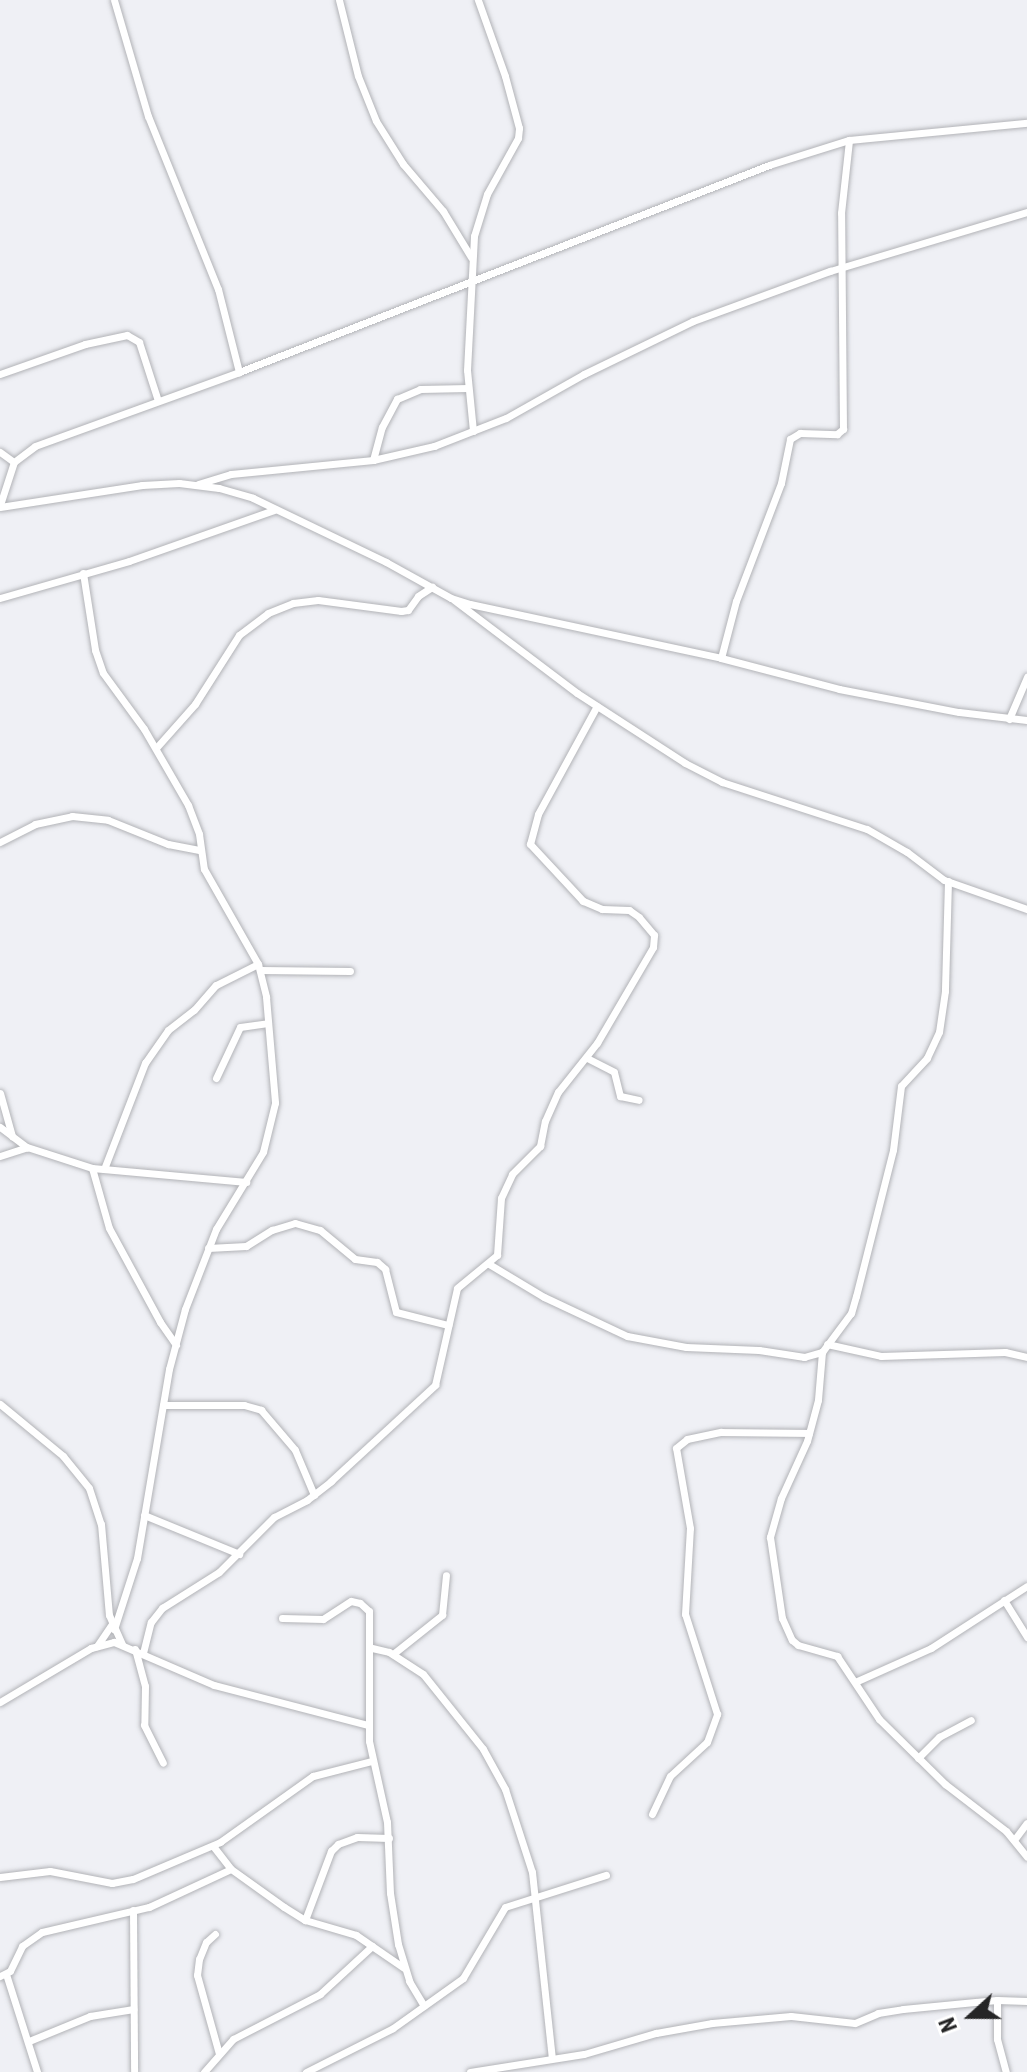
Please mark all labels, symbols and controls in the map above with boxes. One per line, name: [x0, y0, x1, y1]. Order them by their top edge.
north arrow: [931, 1976, 1011, 2056]
text: N: [934, 2014, 962, 2036]

